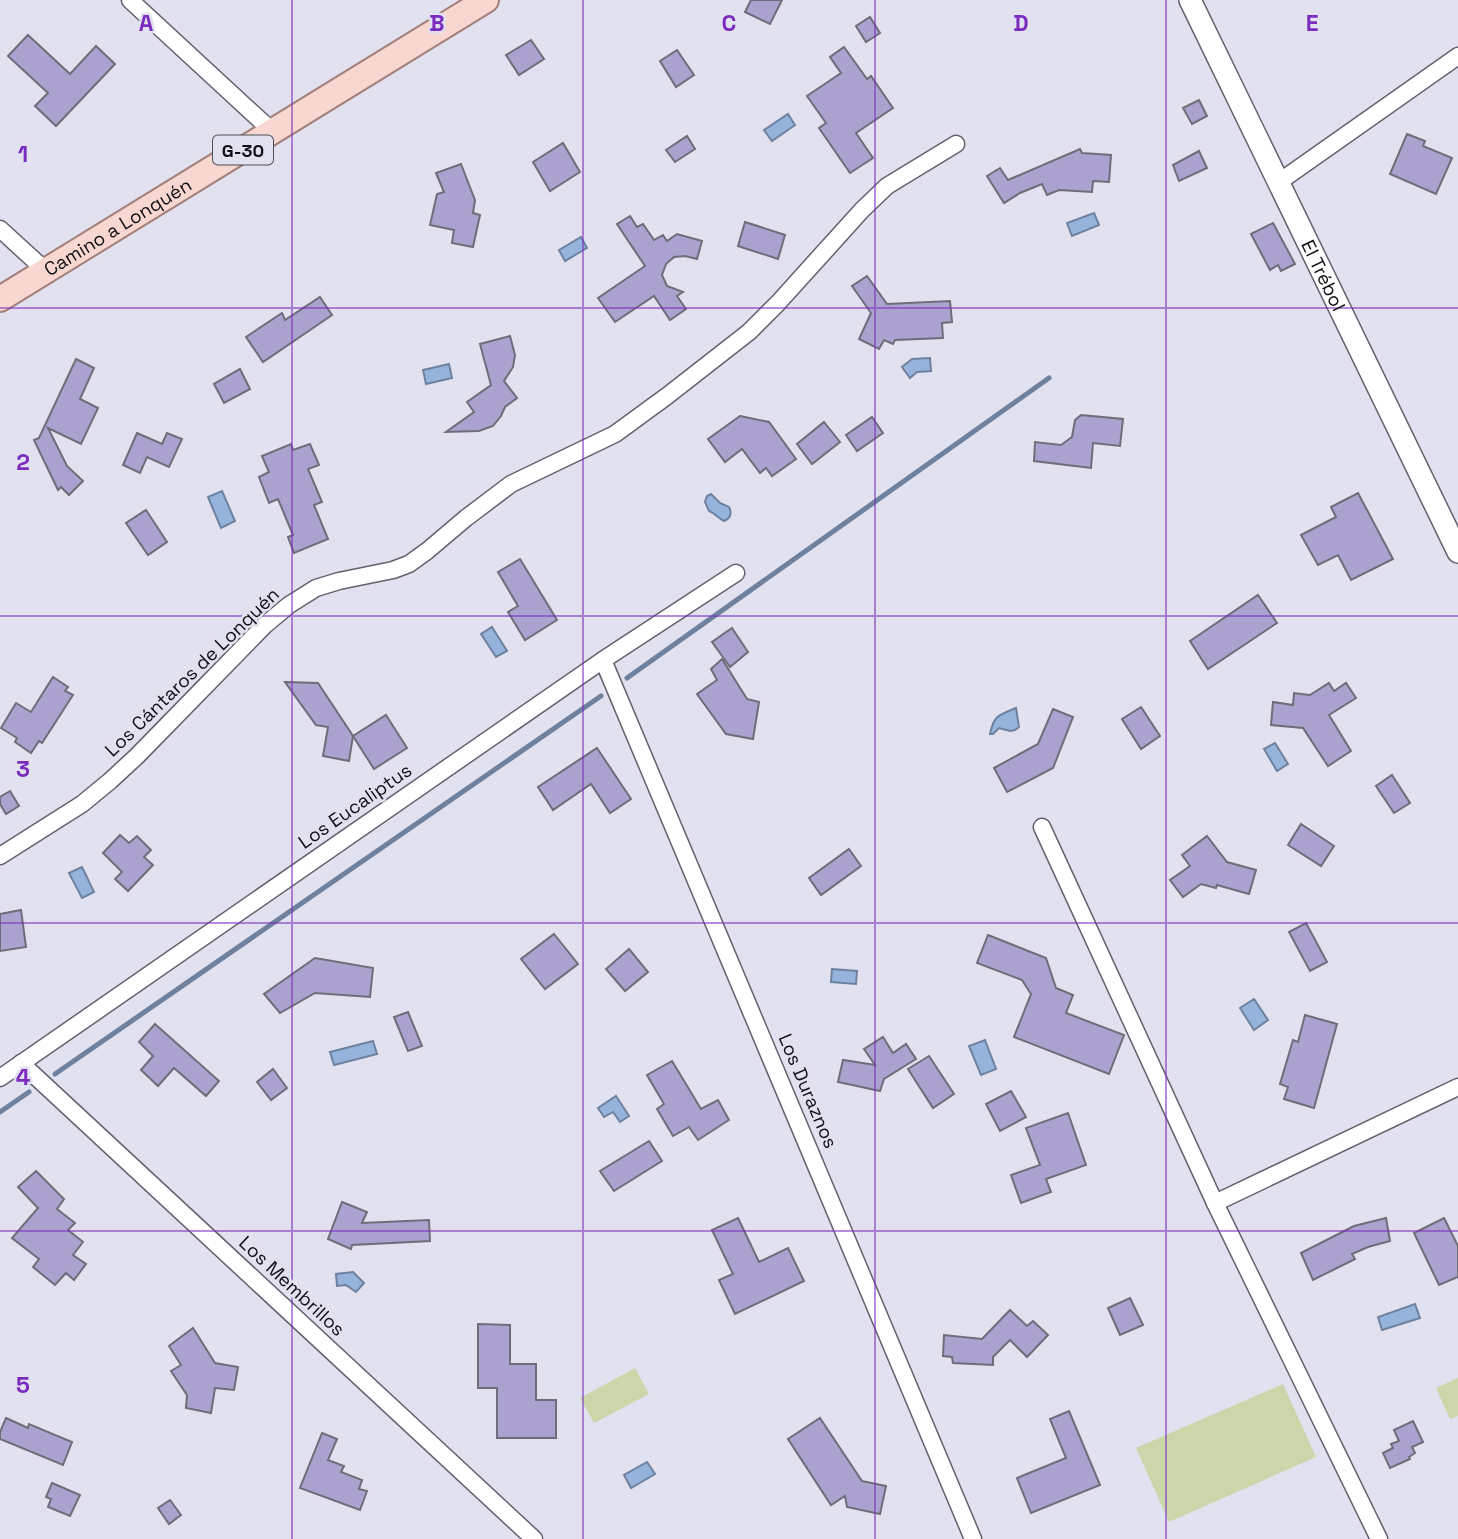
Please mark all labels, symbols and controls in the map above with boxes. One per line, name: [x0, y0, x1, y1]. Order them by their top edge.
text: A: [139, 8, 154, 38]
text: B: [429, 8, 445, 38]
text: C: [722, 8, 736, 38]
text: D: [1013, 8, 1029, 38]
text: E: [1306, 8, 1318, 38]
road number: G-30: [213, 135, 273, 164]
text: 1: [18, 139, 28, 169]
street label: Camino a Lonquén: [39, 172, 196, 282]
street label: El Trébol: [1296, 236, 1352, 315]
text: 2: [16, 447, 30, 477]
street label: Los Cántaros de Lonquén: [99, 582, 285, 762]
text: 3: [16, 754, 30, 784]
street label: Los Eucaliptus: [293, 758, 417, 854]
street label: Los Duraznos: [773, 1030, 843, 1152]
text: 4: [16, 1062, 31, 1092]
street label: Los Membrillos: [234, 1230, 350, 1342]
text: 5: [16, 1370, 30, 1400]

